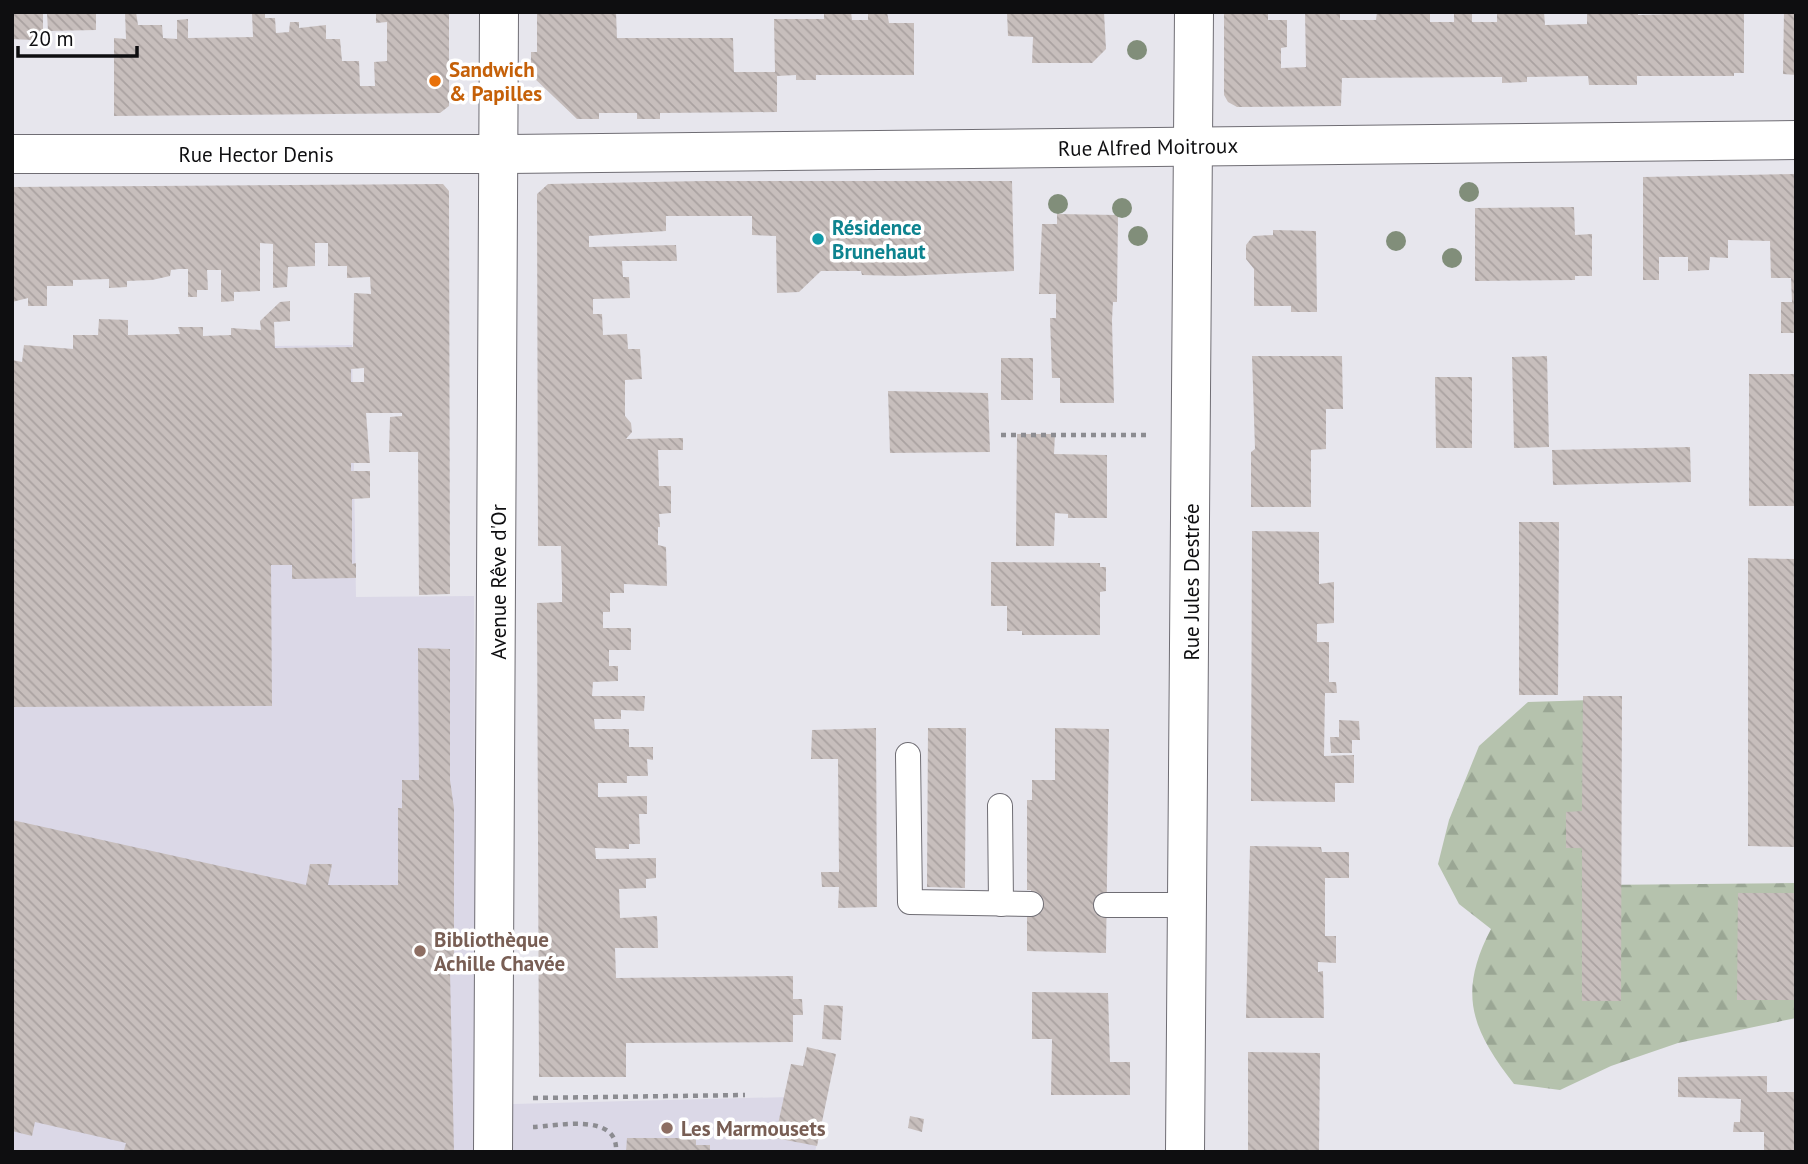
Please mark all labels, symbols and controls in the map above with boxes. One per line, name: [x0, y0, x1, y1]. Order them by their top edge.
scale bar: [18, 14, 136, 58]
text: 20 m: [28, 25, 74, 52]
place label: Sandwich & Papilles: [449, 56, 542, 107]
marker: Sandwich & Papilles: [427, 73, 443, 89]
street label: Rue Alfred Moitroux: [1058, 132, 1238, 162]
street label: Rue Hector Denis: [178, 141, 334, 168]
place label: Résidence Brunehaut: [832, 214, 926, 265]
marker: Résidence Brunehaut: [810, 231, 826, 247]
street label: Rue Jules Destrée: [1178, 503, 1205, 661]
street label: Avenue Rêve d'Or: [485, 504, 512, 660]
place label: Bibliothèque Achille Chavée: [434, 926, 565, 977]
marker: Bibliothèque Achille Chavée: [412, 943, 428, 959]
place label: Les Marmousets: [681, 1115, 826, 1142]
marker: Les Marmousets: [659, 1120, 675, 1136]

